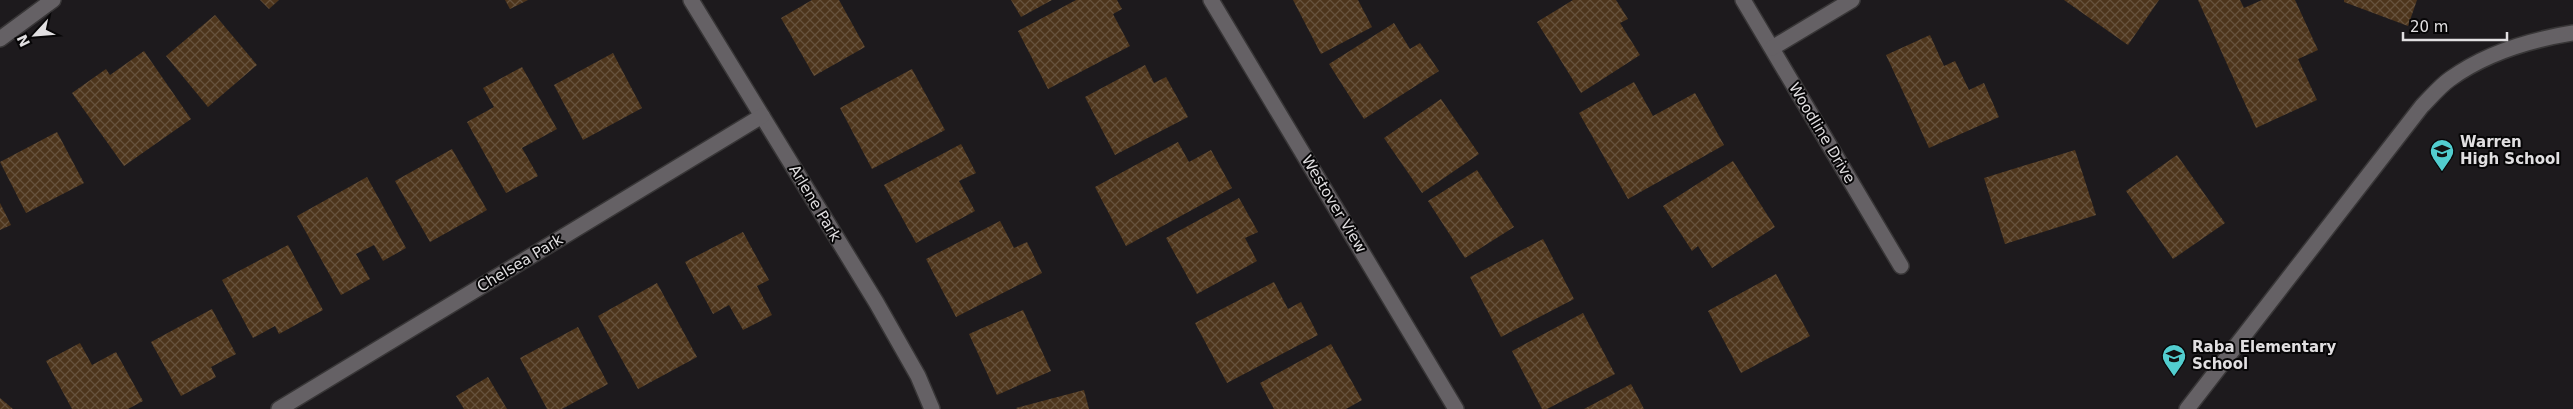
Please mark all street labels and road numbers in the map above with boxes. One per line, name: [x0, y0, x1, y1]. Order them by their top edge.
street label: Woodline Drive: [1785, 80, 1859, 186]
street label: Westover View: [1298, 152, 1370, 256]
street label: Arlene Park: [785, 162, 845, 245]
street label: Chelsea Park: [474, 230, 566, 296]

